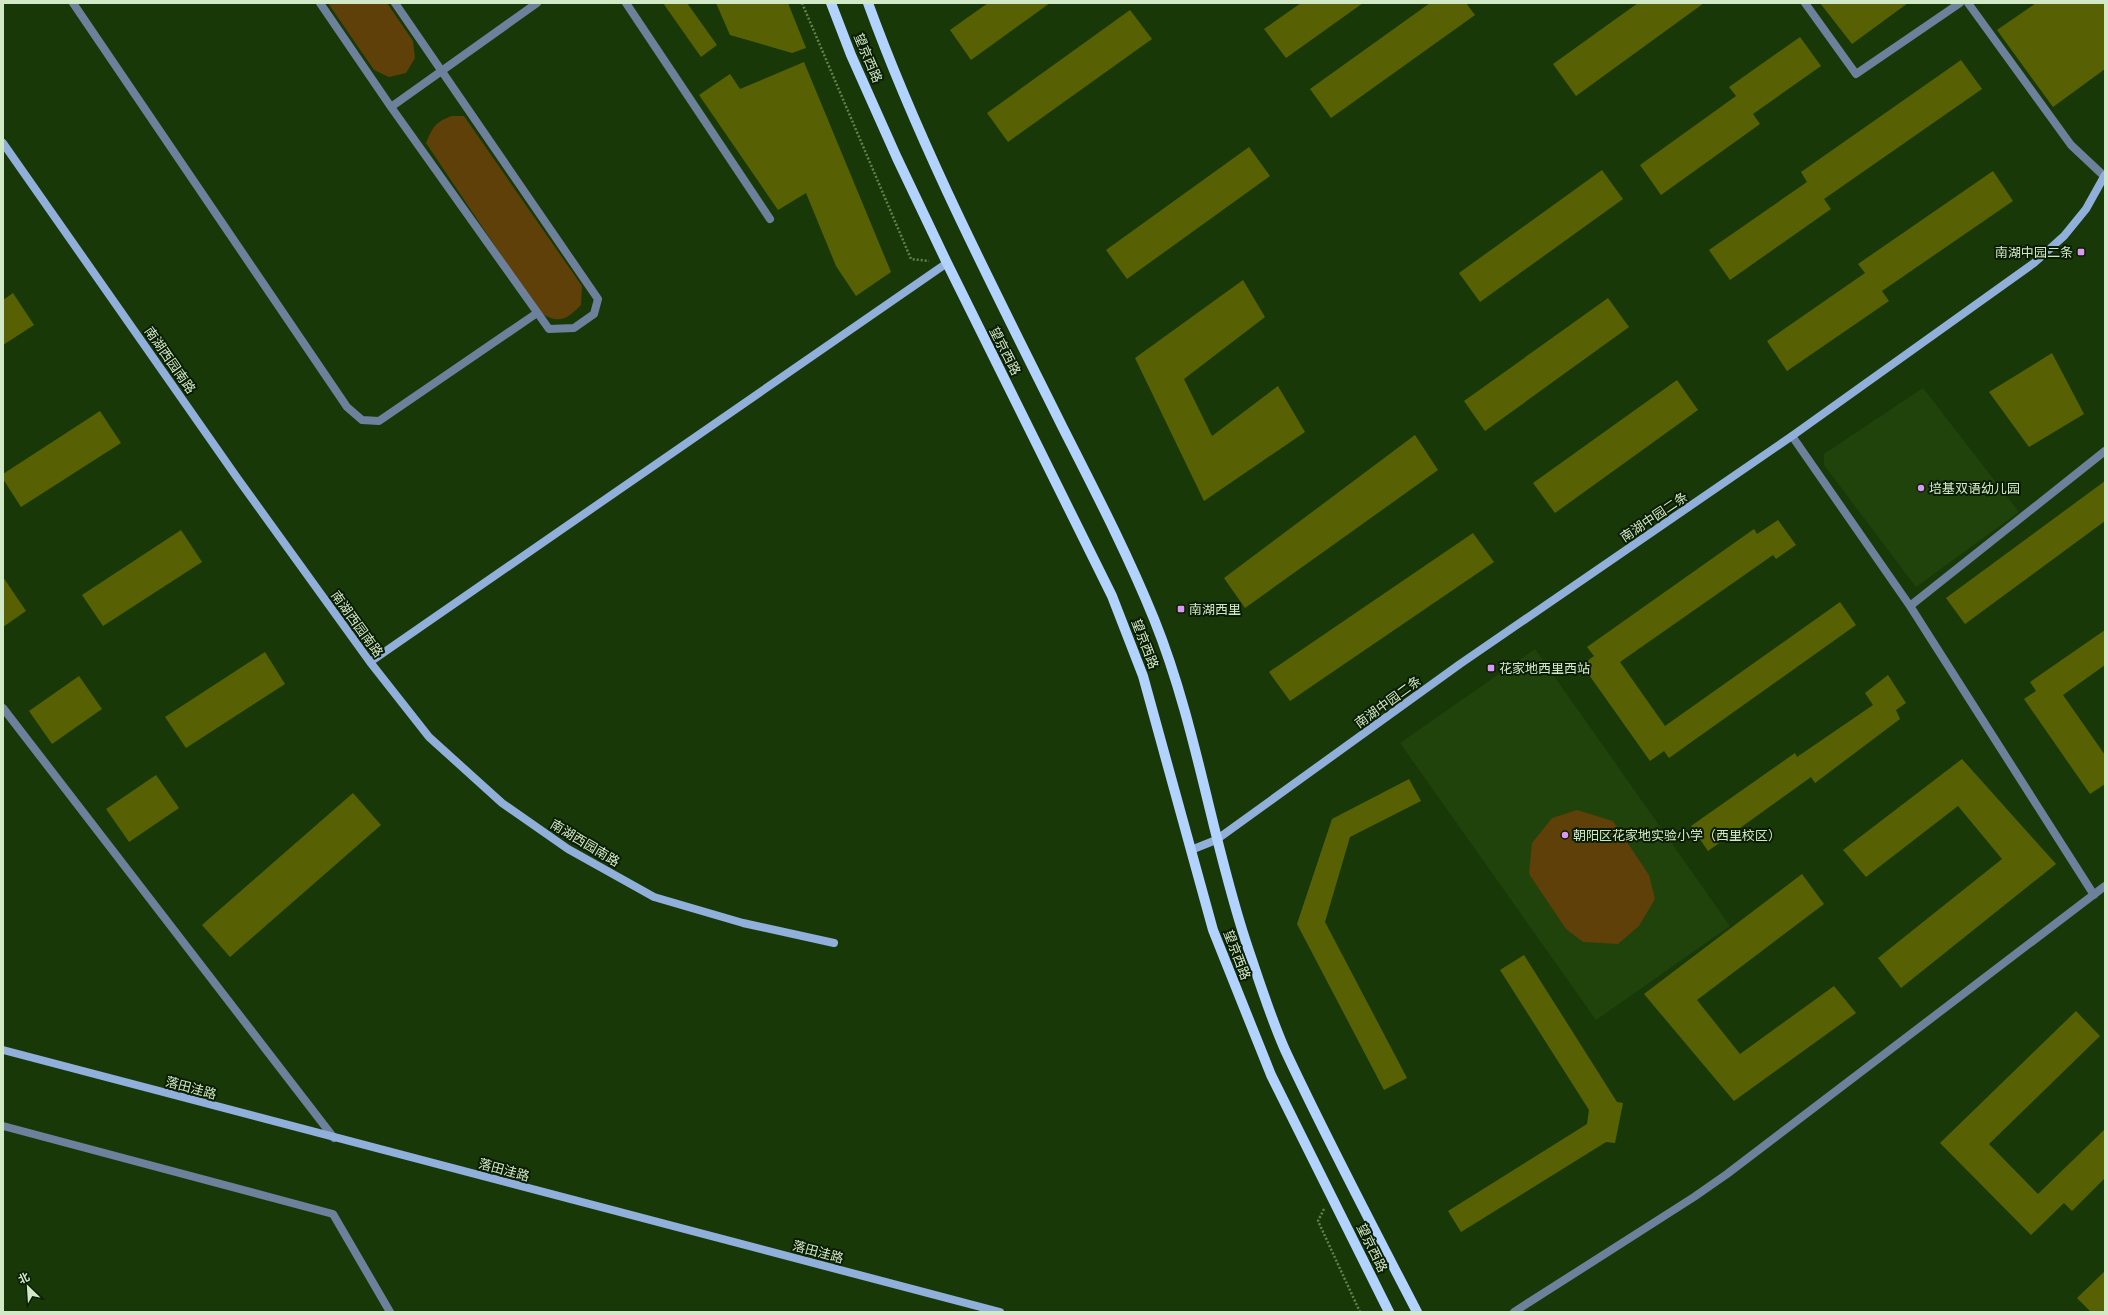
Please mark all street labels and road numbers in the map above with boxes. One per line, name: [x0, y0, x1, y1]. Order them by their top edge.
street label: 望京西路: [851, 31, 885, 85]
street label: 南湖西园南路: [141, 324, 199, 396]
street label: 望京西路: [987, 324, 1023, 378]
street label: 南湖中园二条: [1617, 489, 1691, 545]
street label: 南湖西园南路: [328, 588, 386, 660]
street label: 望京西路: [1129, 617, 1161, 671]
street label: 南湖中园二条: [1352, 673, 1424, 731]
street label: 南湖西园南路: [548, 816, 622, 870]
street label: 望京西路: [1221, 928, 1253, 982]
street label: 落田洼路: [164, 1074, 218, 1102]
street label: 落田洼路: [477, 1156, 531, 1184]
street label: 望京西路: [1354, 1221, 1390, 1275]
street label: 落田洼路: [791, 1238, 845, 1266]

